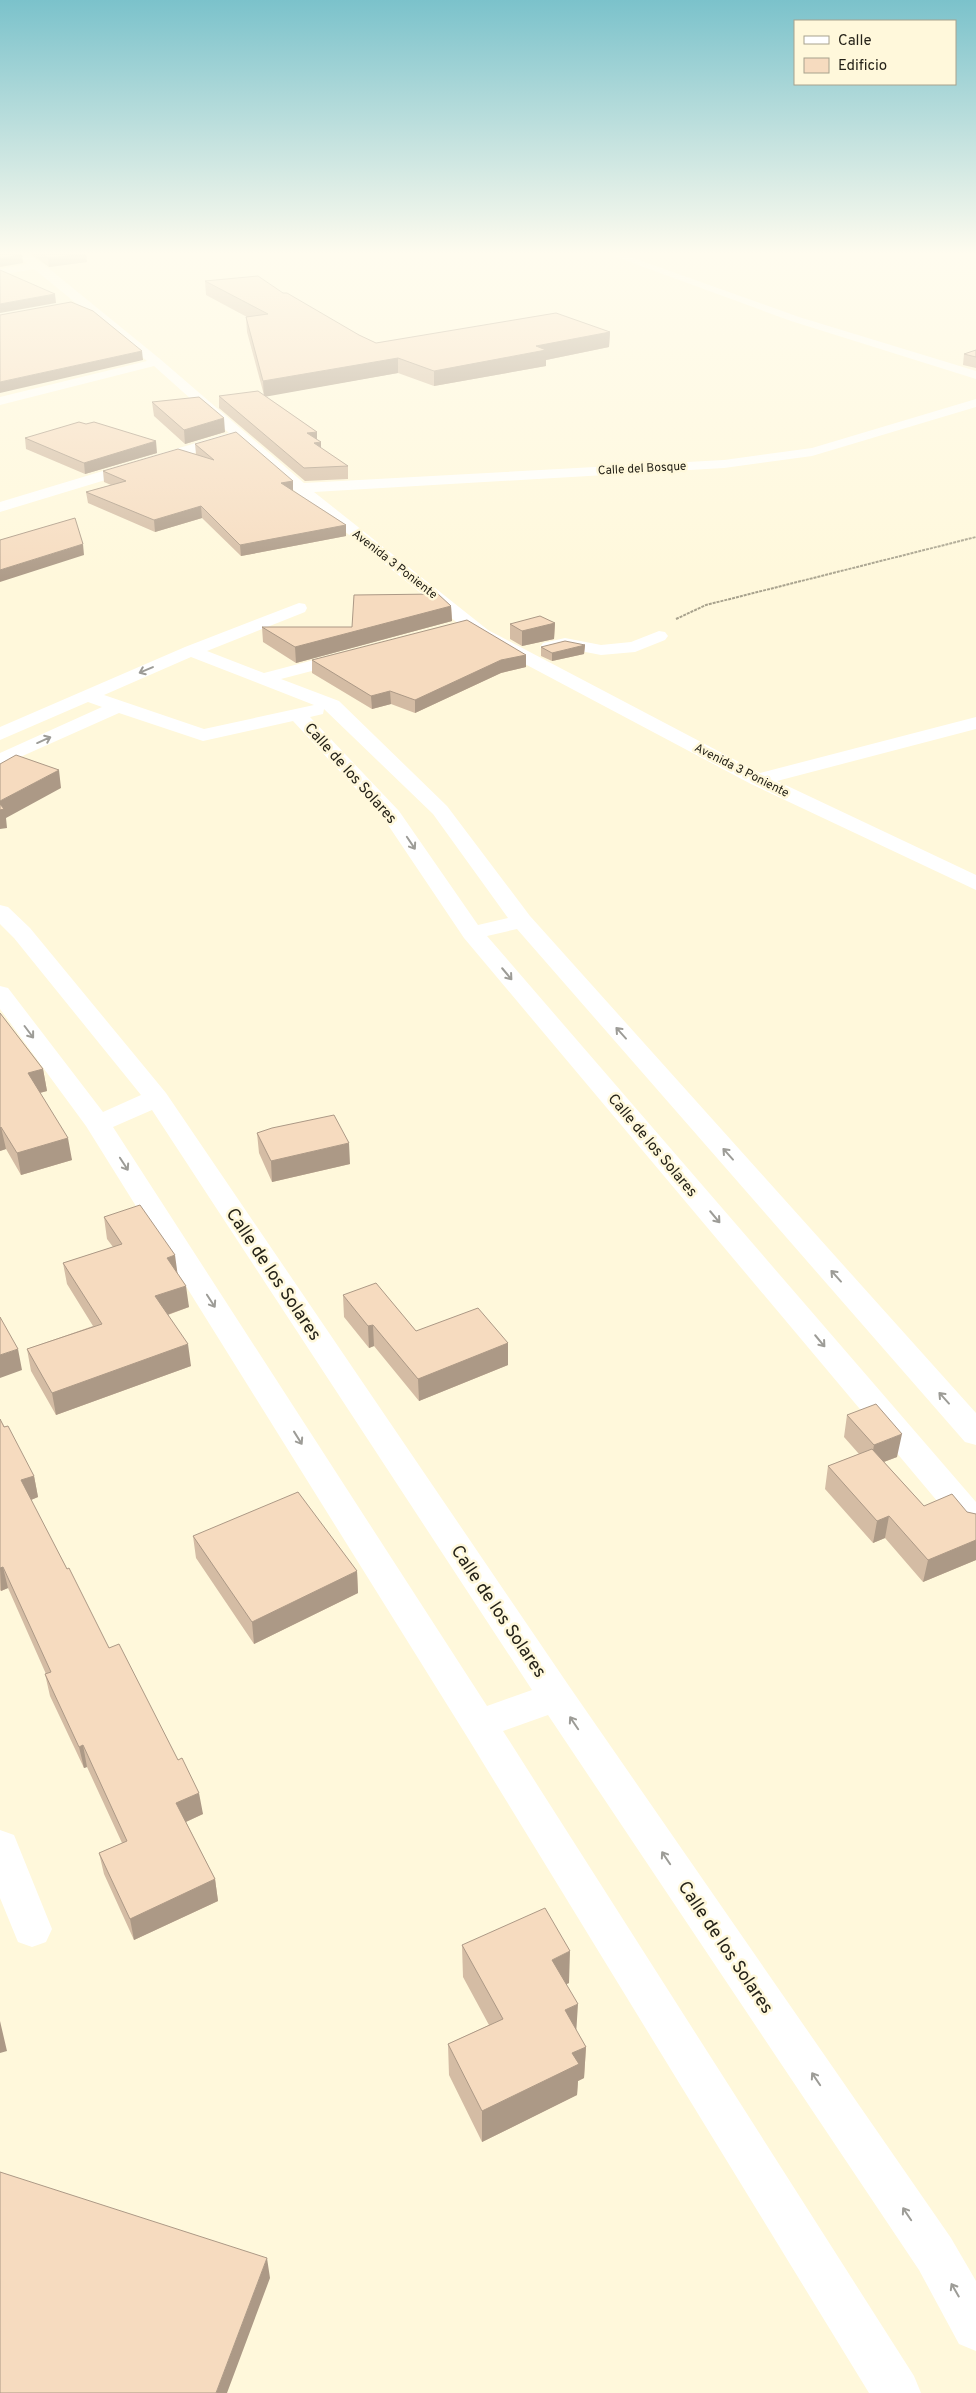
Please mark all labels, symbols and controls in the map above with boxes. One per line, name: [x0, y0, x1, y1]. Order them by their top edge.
legend: [794, 20, 956, 85]
text: Calle: [838, 32, 872, 51]
text: Edificio: [838, 57, 887, 76]
street label: Calle del Bosque: [597, 459, 687, 479]
street label: Avenida 3 Poniente: [348, 526, 440, 603]
one-way arrow: [139, 666, 154, 676]
street label: Calle de los Solares: [300, 720, 400, 828]
one-way arrow: [36, 734, 51, 744]
street label: Avenida 3 Poniente: [692, 740, 792, 802]
one-way arrow: [406, 836, 416, 850]
one-way arrow: [501, 967, 513, 980]
one-way arrow: [24, 1025, 34, 1039]
one-way arrow: [615, 1026, 626, 1039]
street label: Calle de los Solares: [603, 1090, 701, 1202]
one-way arrow: [722, 1148, 734, 1161]
one-way arrow: [119, 1157, 129, 1171]
street label: Calle de los Solares: [220, 1204, 326, 1346]
one-way arrow: [709, 1210, 720, 1223]
one-way arrow: [830, 1269, 842, 1282]
one-way arrow: [206, 1294, 216, 1308]
one-way arrow: [814, 1334, 826, 1347]
one-way arrow: [938, 1391, 949, 1404]
one-way arrow: [293, 1431, 303, 1445]
street label: Calle de los Solares: [445, 1541, 551, 1683]
one-way arrow: [569, 1717, 579, 1731]
one-way arrow: [661, 1851, 671, 1865]
street label: Calle de los Solares: [672, 1877, 778, 2019]
one-way arrow: [811, 2072, 821, 2086]
one-way arrow: [902, 2207, 912, 2221]
one-way arrow: [950, 2284, 960, 2298]

